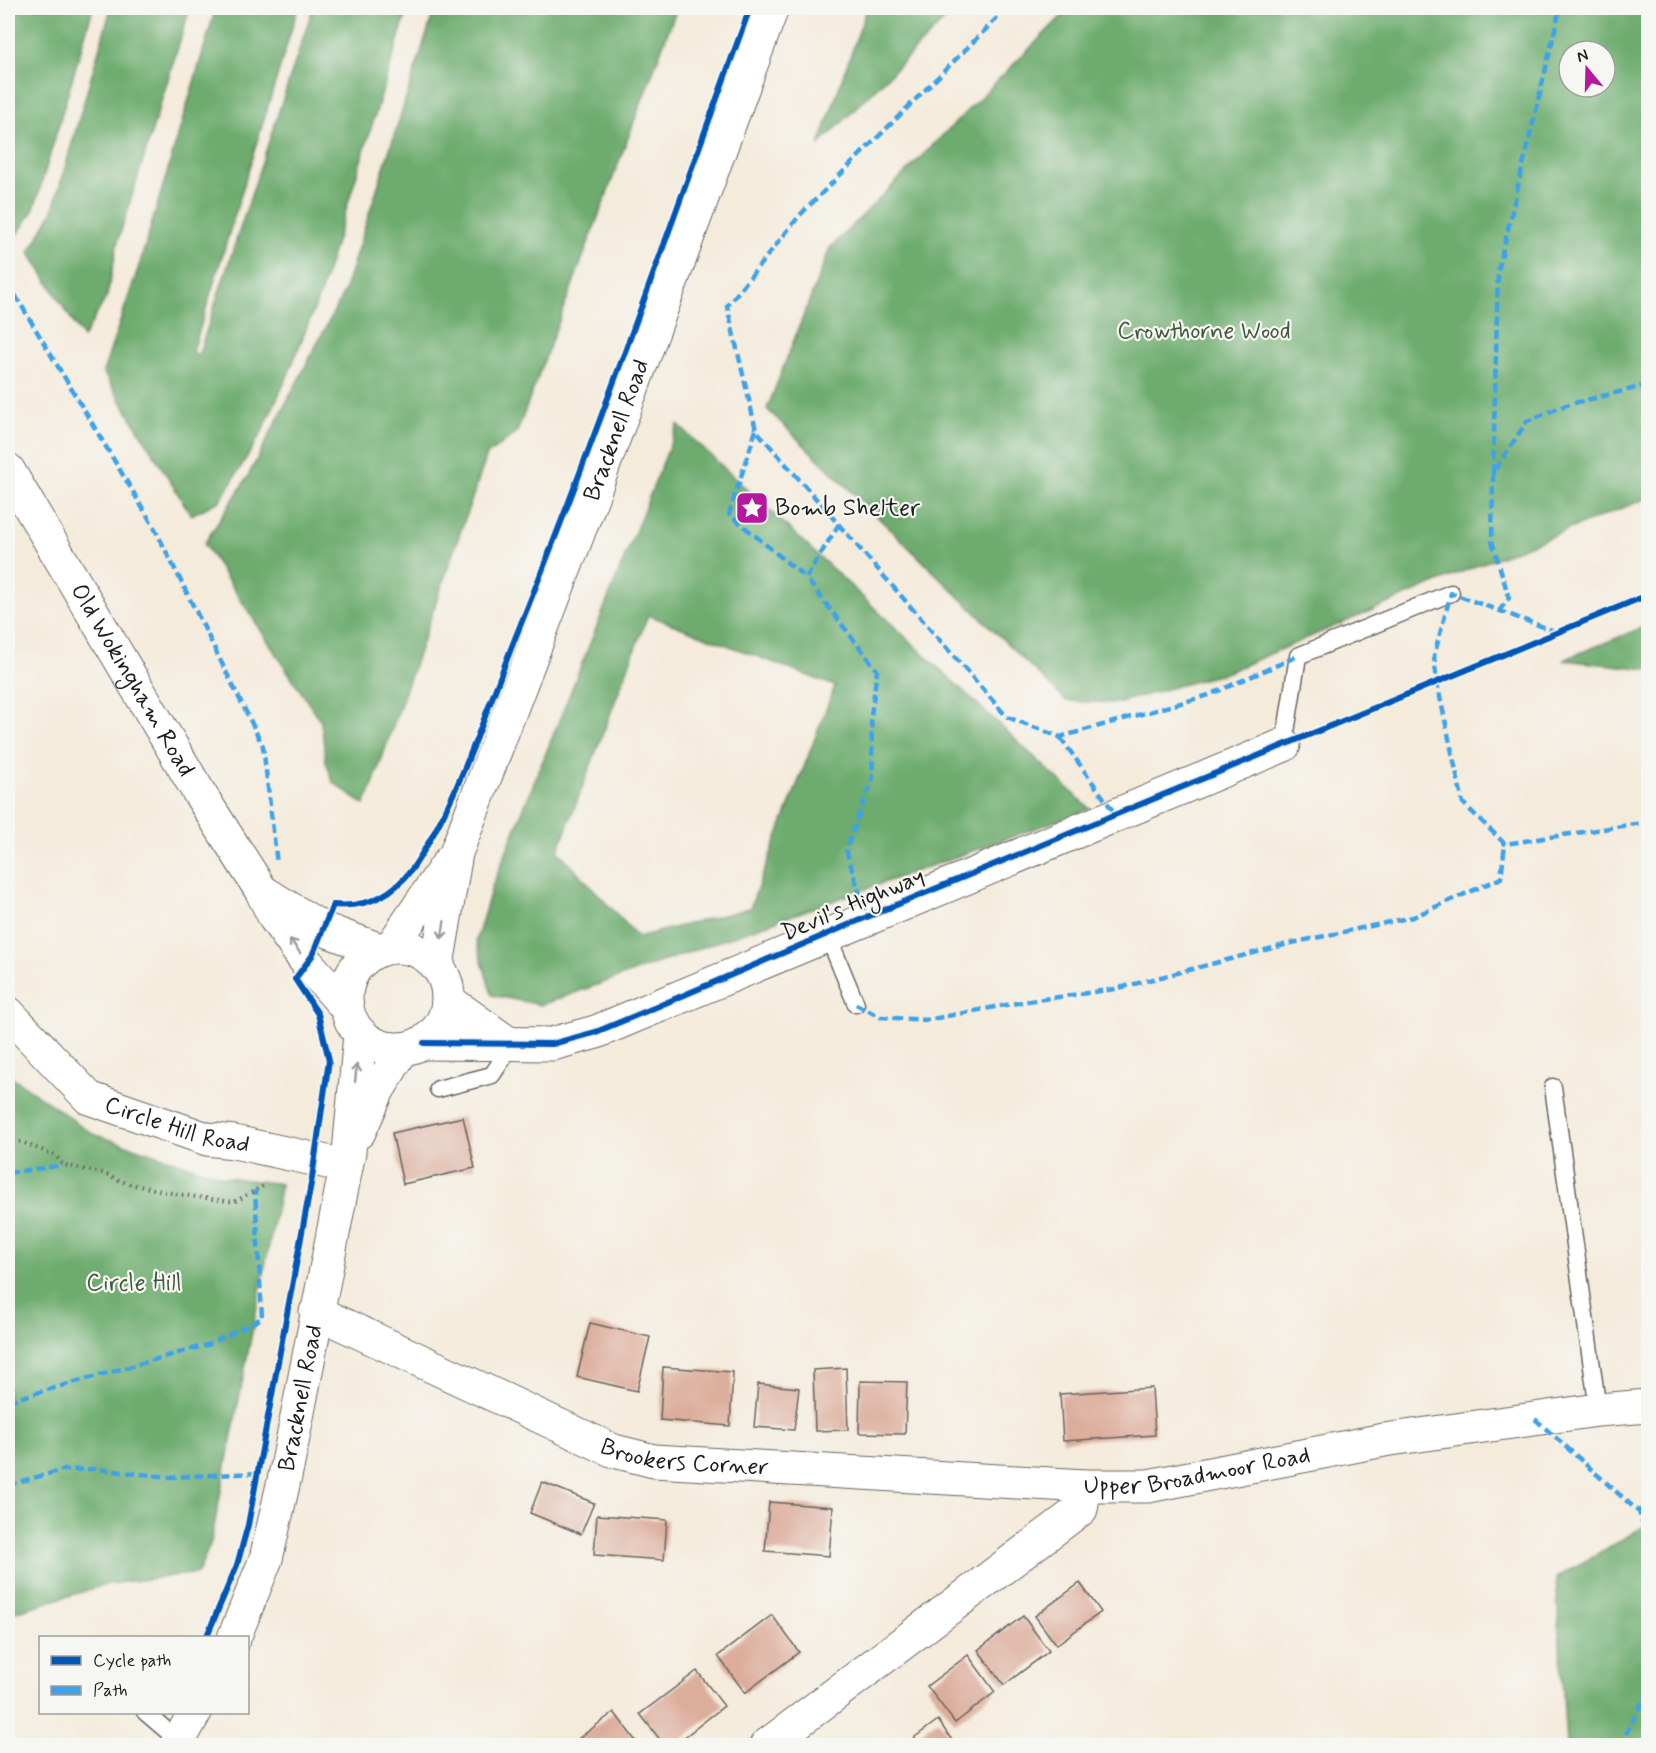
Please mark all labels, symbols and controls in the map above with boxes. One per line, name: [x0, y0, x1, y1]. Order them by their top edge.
north arrow: [1557, 39, 1617, 99]
text: N: [1574, 45, 1591, 68]
park label: Crowthorne Wood: [1117, 316, 1291, 347]
street label: Bracknell Road: [576, 355, 657, 505]
place icon: Bomb Shelter: [734, 490, 770, 526]
place label: Bomb Shelter: [775, 493, 920, 524]
street label: Old Wokingham Road: [63, 578, 201, 782]
street label: Devil's Highway: [777, 861, 930, 951]
one-way arrow: [437, 919, 448, 939]
one-way arrow: [289, 939, 301, 955]
one-way arrow: [351, 1064, 362, 1084]
street label: Circle Hill Road: [101, 1089, 252, 1160]
park label: Circle Hill: [86, 1268, 182, 1299]
street label: Bracknell Road: [271, 1322, 330, 1474]
street label: Brookers Corner: [595, 1431, 770, 1483]
street label: Upper Broadmoor Road: [1084, 1439, 1313, 1502]
legend: [39, 1636, 249, 1714]
text: Cycle path: [93, 1649, 171, 1673]
text: Path: [93, 1679, 128, 1703]

